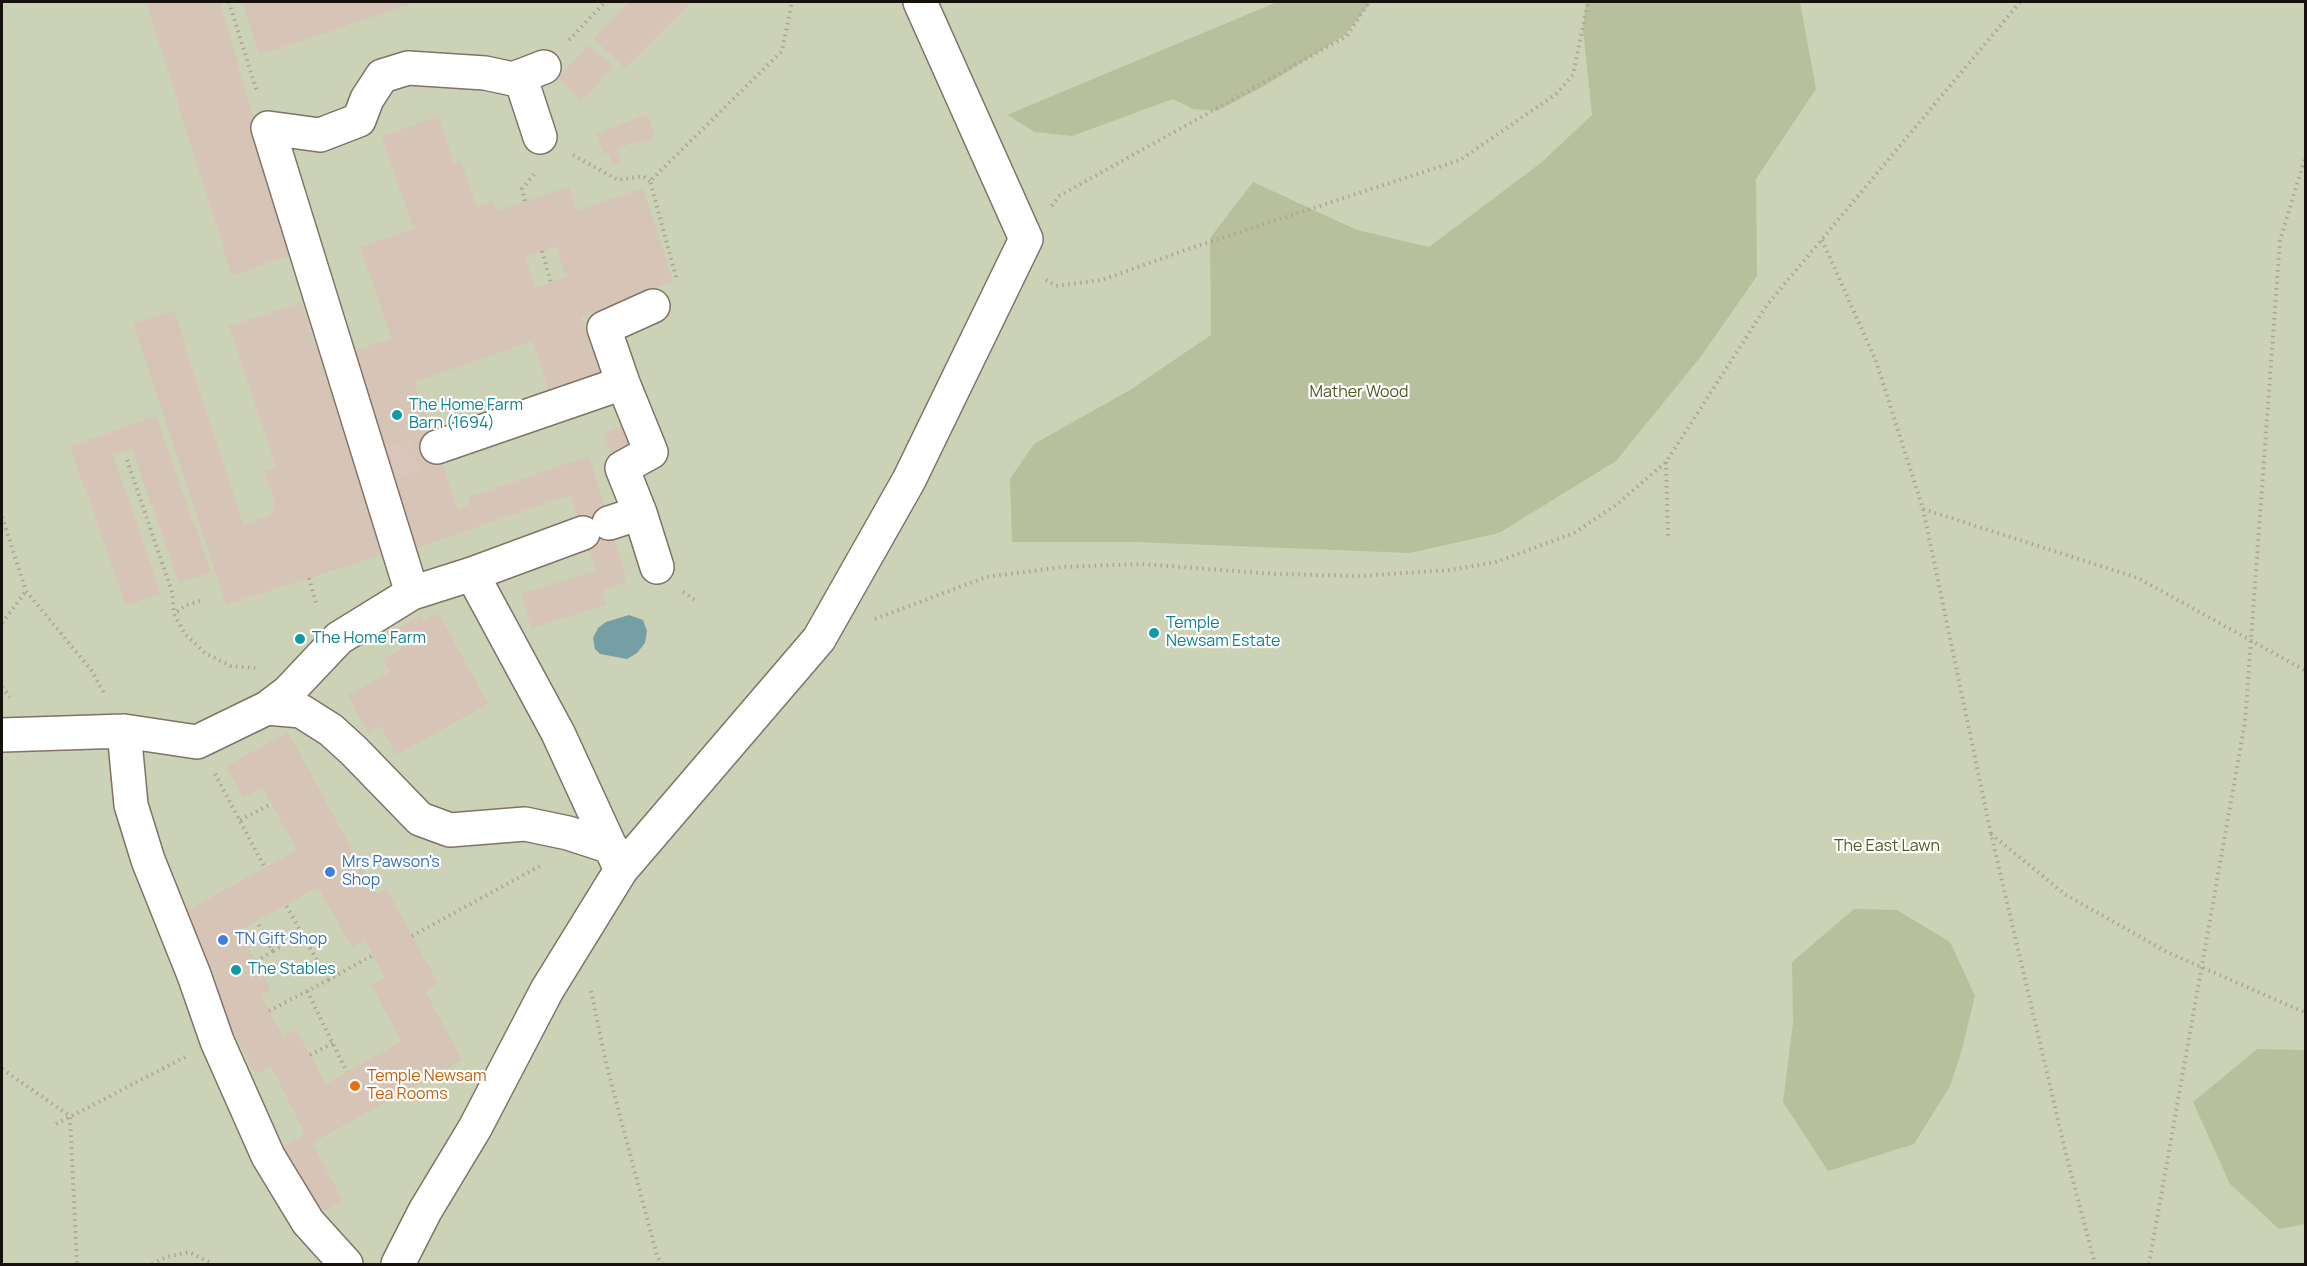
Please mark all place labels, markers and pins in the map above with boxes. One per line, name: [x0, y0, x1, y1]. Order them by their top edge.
place label: The Home Farm Barn (1694): [409, 396, 523, 434]
marker: The Home Farm Barn (1694): [390, 408, 404, 422]
place label: Temple Newsam Estate: [1166, 614, 1280, 652]
marker: Temple Newsam Estate: [1147, 626, 1161, 640]
place label: The Home Farm: [312, 629, 426, 649]
marker: The Home Farm: [293, 632, 307, 646]
place label: Mrs Pawson's Shop: [342, 853, 440, 891]
marker: Mrs Pawson's Shop: [323, 865, 337, 879]
place label: TN Gift Shop: [235, 930, 327, 950]
marker: TN Gift Shop: [216, 933, 230, 947]
place label: The Stables: [248, 960, 336, 980]
marker: The Stables: [229, 963, 243, 977]
place label: Temple Newsam Tea Rooms: [367, 1067, 487, 1105]
marker: Temple Newsam Tea Rooms: [348, 1079, 362, 1093]

